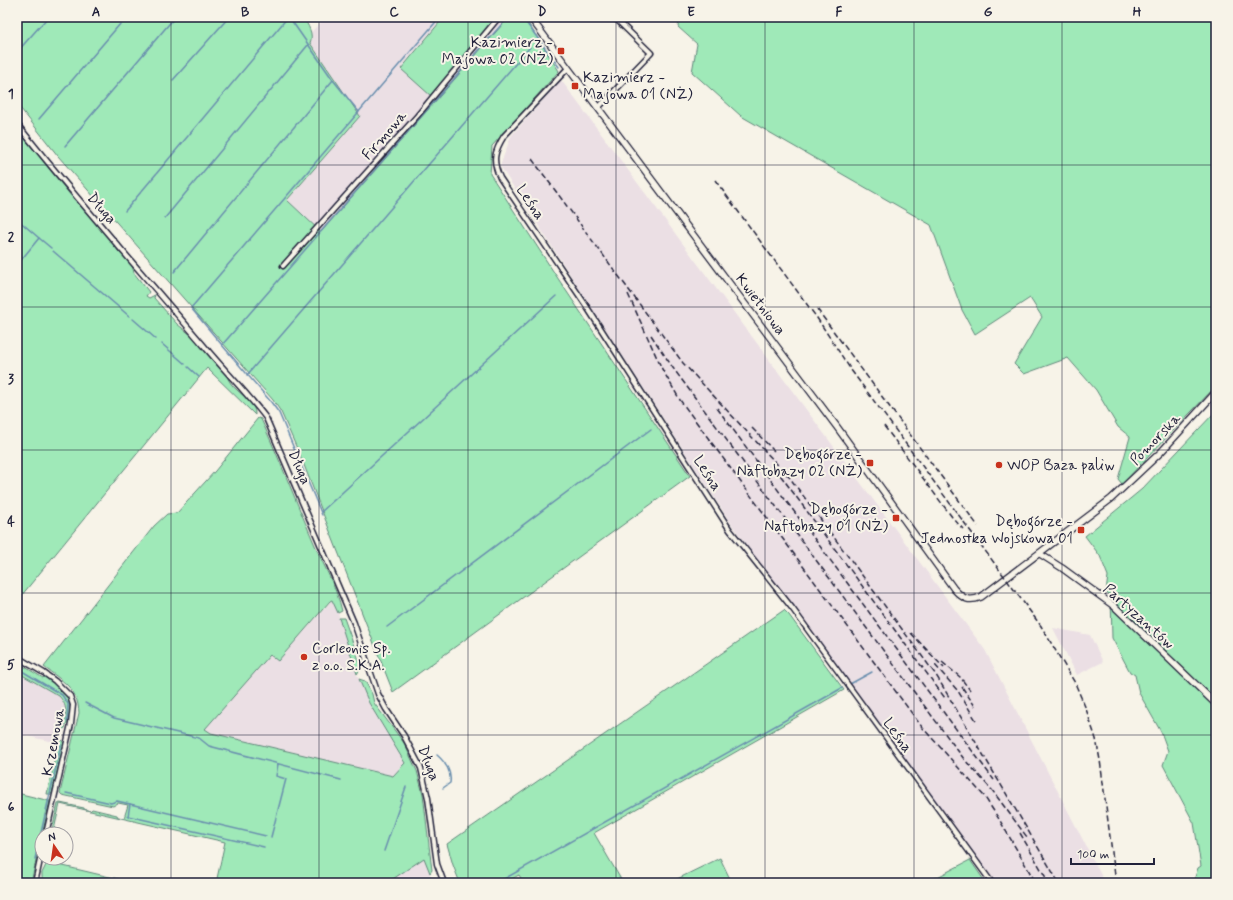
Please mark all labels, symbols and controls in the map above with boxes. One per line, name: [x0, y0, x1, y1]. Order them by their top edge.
text: A: [92, 4, 100, 21]
text: B: [241, 4, 250, 21]
text: C: [389, 4, 399, 21]
text: D: [538, 4, 547, 21]
text: E: [687, 4, 695, 21]
text: F: [836, 4, 843, 21]
text: G: [984, 4, 993, 21]
text: H: [1133, 4, 1142, 21]
place label: Kazimierz - Majowa 02 (NŻ): [442, 33, 554, 70]
marker: Kazimierz - Majowa 02 (NŻ): [556, 46, 566, 56]
place label: Kazimierz - Majowa 01 (NŻ): [583, 68, 693, 105]
marker: Kazimierz - Majowa 01 (NŻ): [570, 81, 580, 91]
text: 1: [8, 86, 14, 103]
street label: Firmowa: [358, 106, 412, 165]
street label: Leśna: [511, 181, 549, 224]
street label: Długa: [82, 188, 121, 229]
text: 2: [8, 229, 15, 246]
street label: Kwietniowa: [731, 270, 790, 339]
text: 3: [8, 371, 14, 388]
street label: Pomorska: [1126, 409, 1186, 470]
place label: Dębogórze - Naftobazy 02 (NŻ): [737, 445, 863, 482]
street label: Długa: [283, 447, 315, 488]
street label: Leśna: [688, 452, 726, 495]
place label: WOP Baza paliw: [1007, 456, 1115, 476]
marker: Dębogórze - Naftobazy 02 (NŻ): [865, 458, 875, 468]
marker: WOP Baza paliw: [994, 460, 1004, 470]
place label: Dębogórze - Naftobazy 01 (NŻ): [764, 500, 889, 537]
place label: Dębogórze - Jednostka Wojskowa 01: [920, 512, 1073, 549]
marker: Dębogórze - Naftobazy 01 (NŻ): [891, 513, 901, 523]
text: 4: [7, 514, 15, 531]
marker: Dębogórze - Jednostka Wojskowa 01: [1076, 525, 1086, 535]
street label: Partyzantów: [1098, 579, 1178, 654]
place label: Corleonis Sp. z o.o. S.K.A.: [312, 639, 391, 676]
marker: Corleonis Sp. z o.o. S.K.A.: [299, 652, 309, 662]
text: 5: [7, 657, 15, 674]
street label: Krzemowa: [38, 706, 71, 778]
street label: Leśna: [878, 714, 917, 757]
street label: Długa: [412, 743, 444, 784]
text: 6: [8, 799, 15, 816]
north arrow: [34, 826, 74, 866]
text: N: [47, 830, 57, 845]
scale bar: [1071, 840, 1154, 866]
text: 100 m: [1077, 847, 1109, 863]

